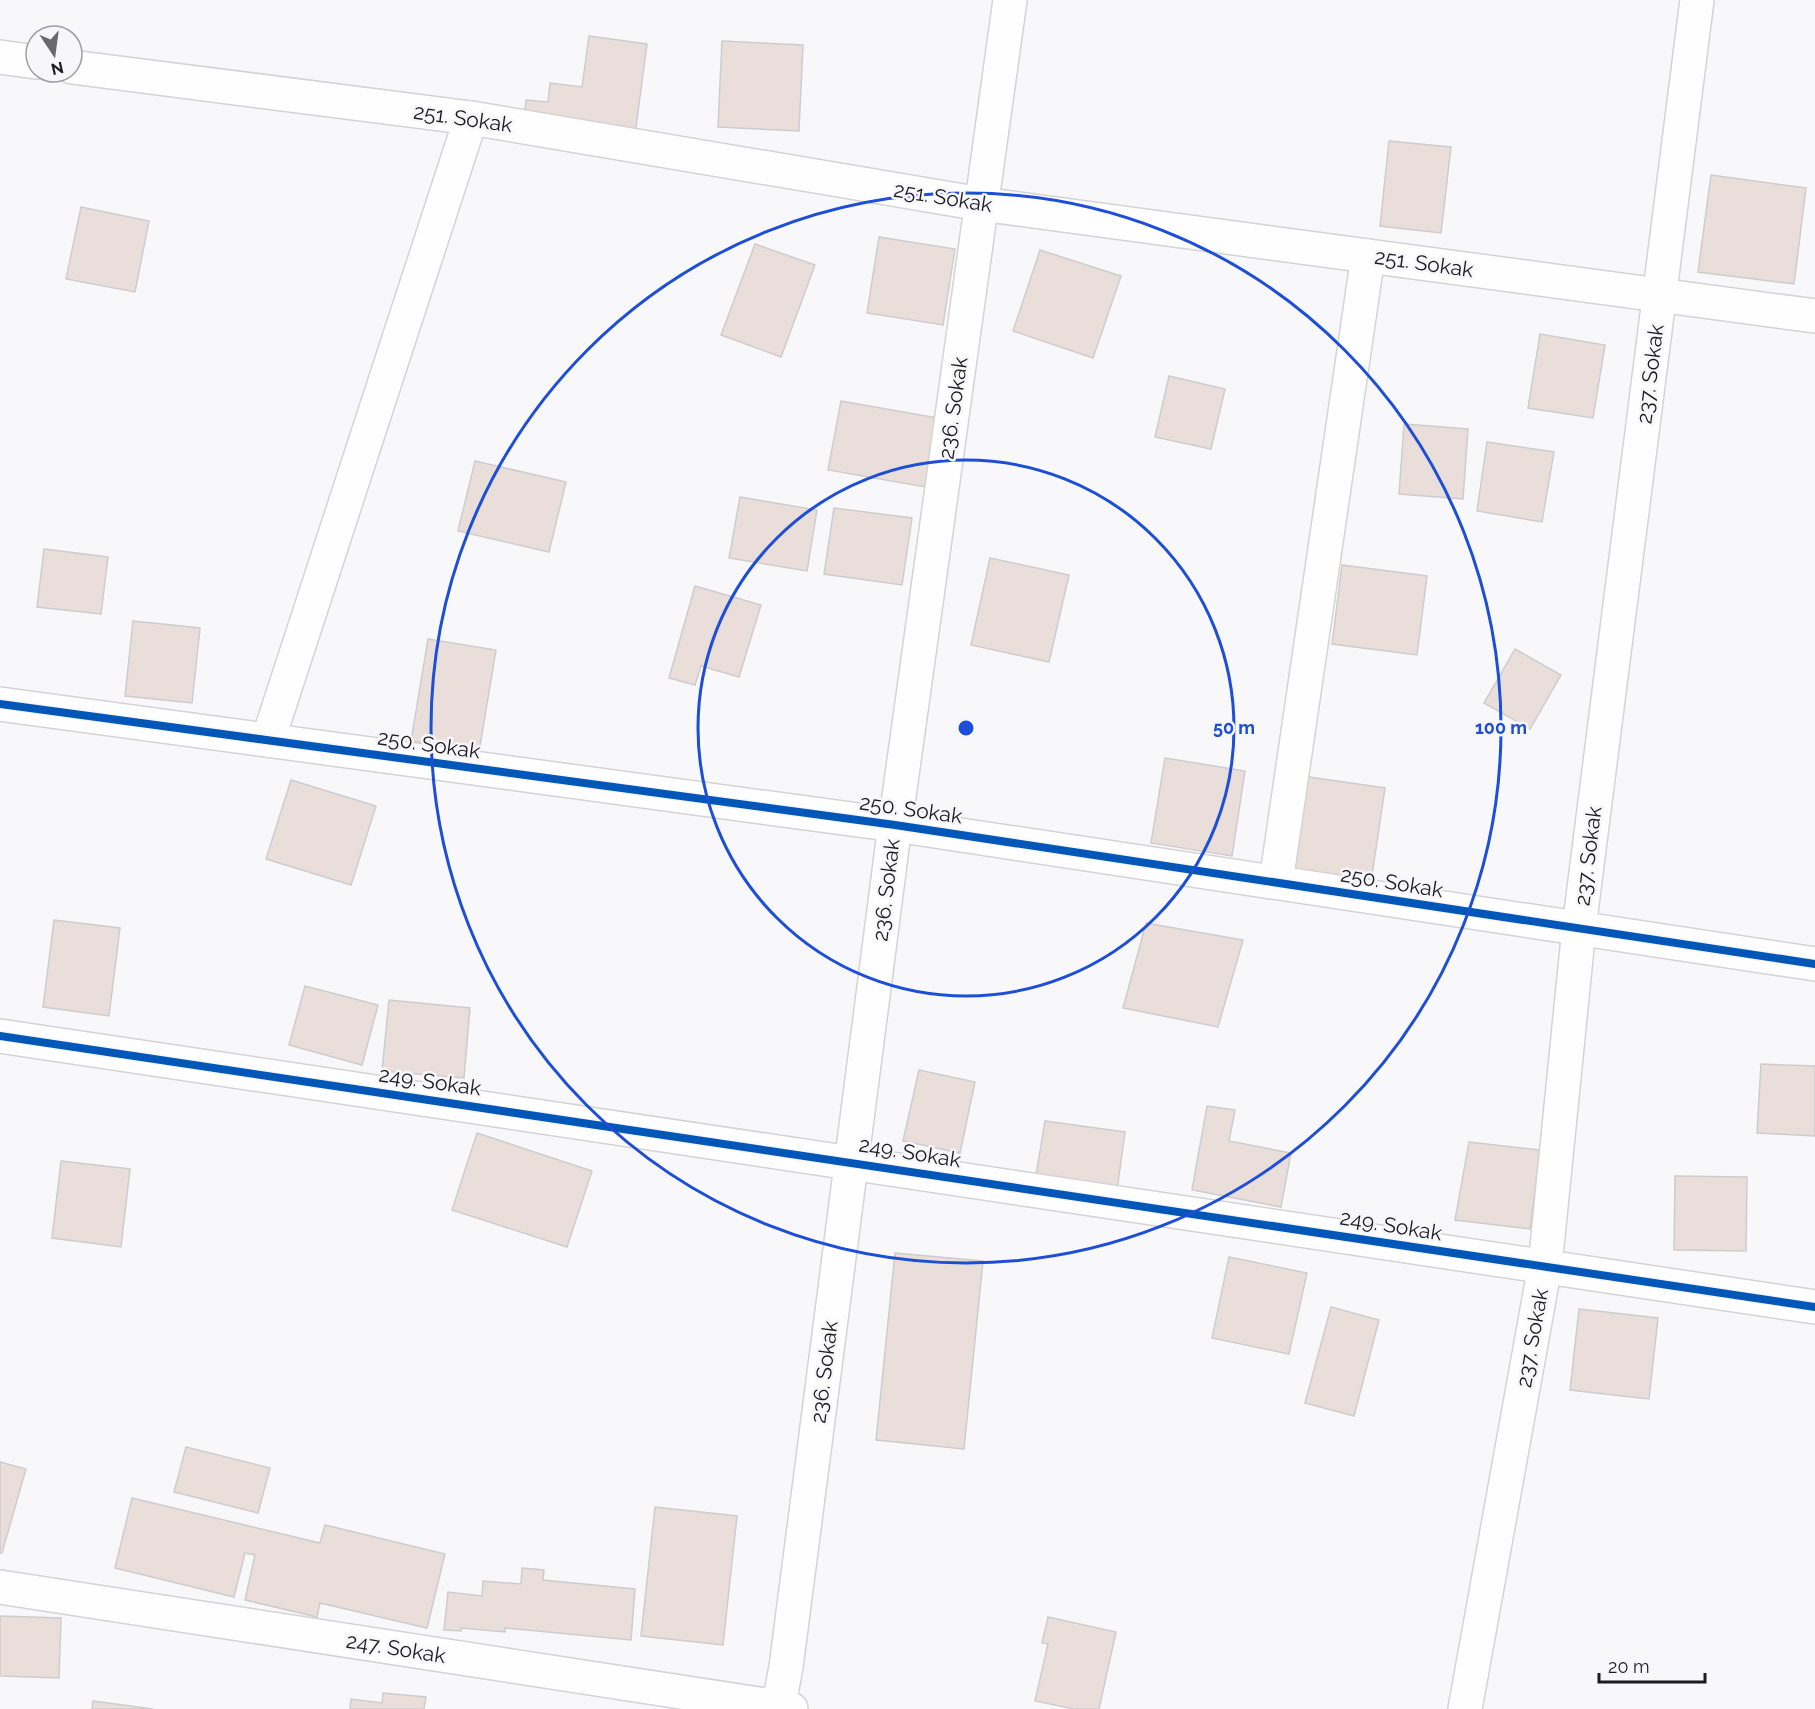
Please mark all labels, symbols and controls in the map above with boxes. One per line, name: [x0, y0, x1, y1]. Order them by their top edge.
north arrow: [24, 24, 84, 84]
text: N: [49, 57, 65, 79]
street label: 251. Sokak: [412, 99, 514, 137]
street label: 251. Sokak: [892, 177, 994, 217]
street label: 251. Sokak: [1373, 244, 1475, 282]
street label: 237. Sokak: [1631, 323, 1669, 425]
street label: 236. Sokak: [933, 355, 973, 461]
text: 50 m: [1213, 717, 1255, 738]
text: 100 m: [1475, 717, 1527, 738]
centre of rings: [956, 718, 976, 738]
street label: 250. Sokak: [376, 724, 482, 764]
street label: 250. Sokak: [858, 789, 964, 829]
street label: 237. Sokak: [1569, 805, 1607, 907]
street label: 236. Sokak: [867, 837, 905, 943]
street label: 250. Sokak: [1339, 862, 1445, 902]
street label: 249. Sokak: [377, 1061, 483, 1101]
street label: 249. Sokak: [857, 1132, 963, 1172]
street label: 249. Sokak: [1338, 1205, 1444, 1245]
street label: 237. Sokak: [1511, 1287, 1553, 1389]
street label: 236. Sokak: [805, 1319, 843, 1425]
street label: 247. Sokak: [344, 1628, 448, 1668]
scale bar: [1599, 1646, 1706, 1684]
text: 20 m: [1608, 1656, 1650, 1677]

